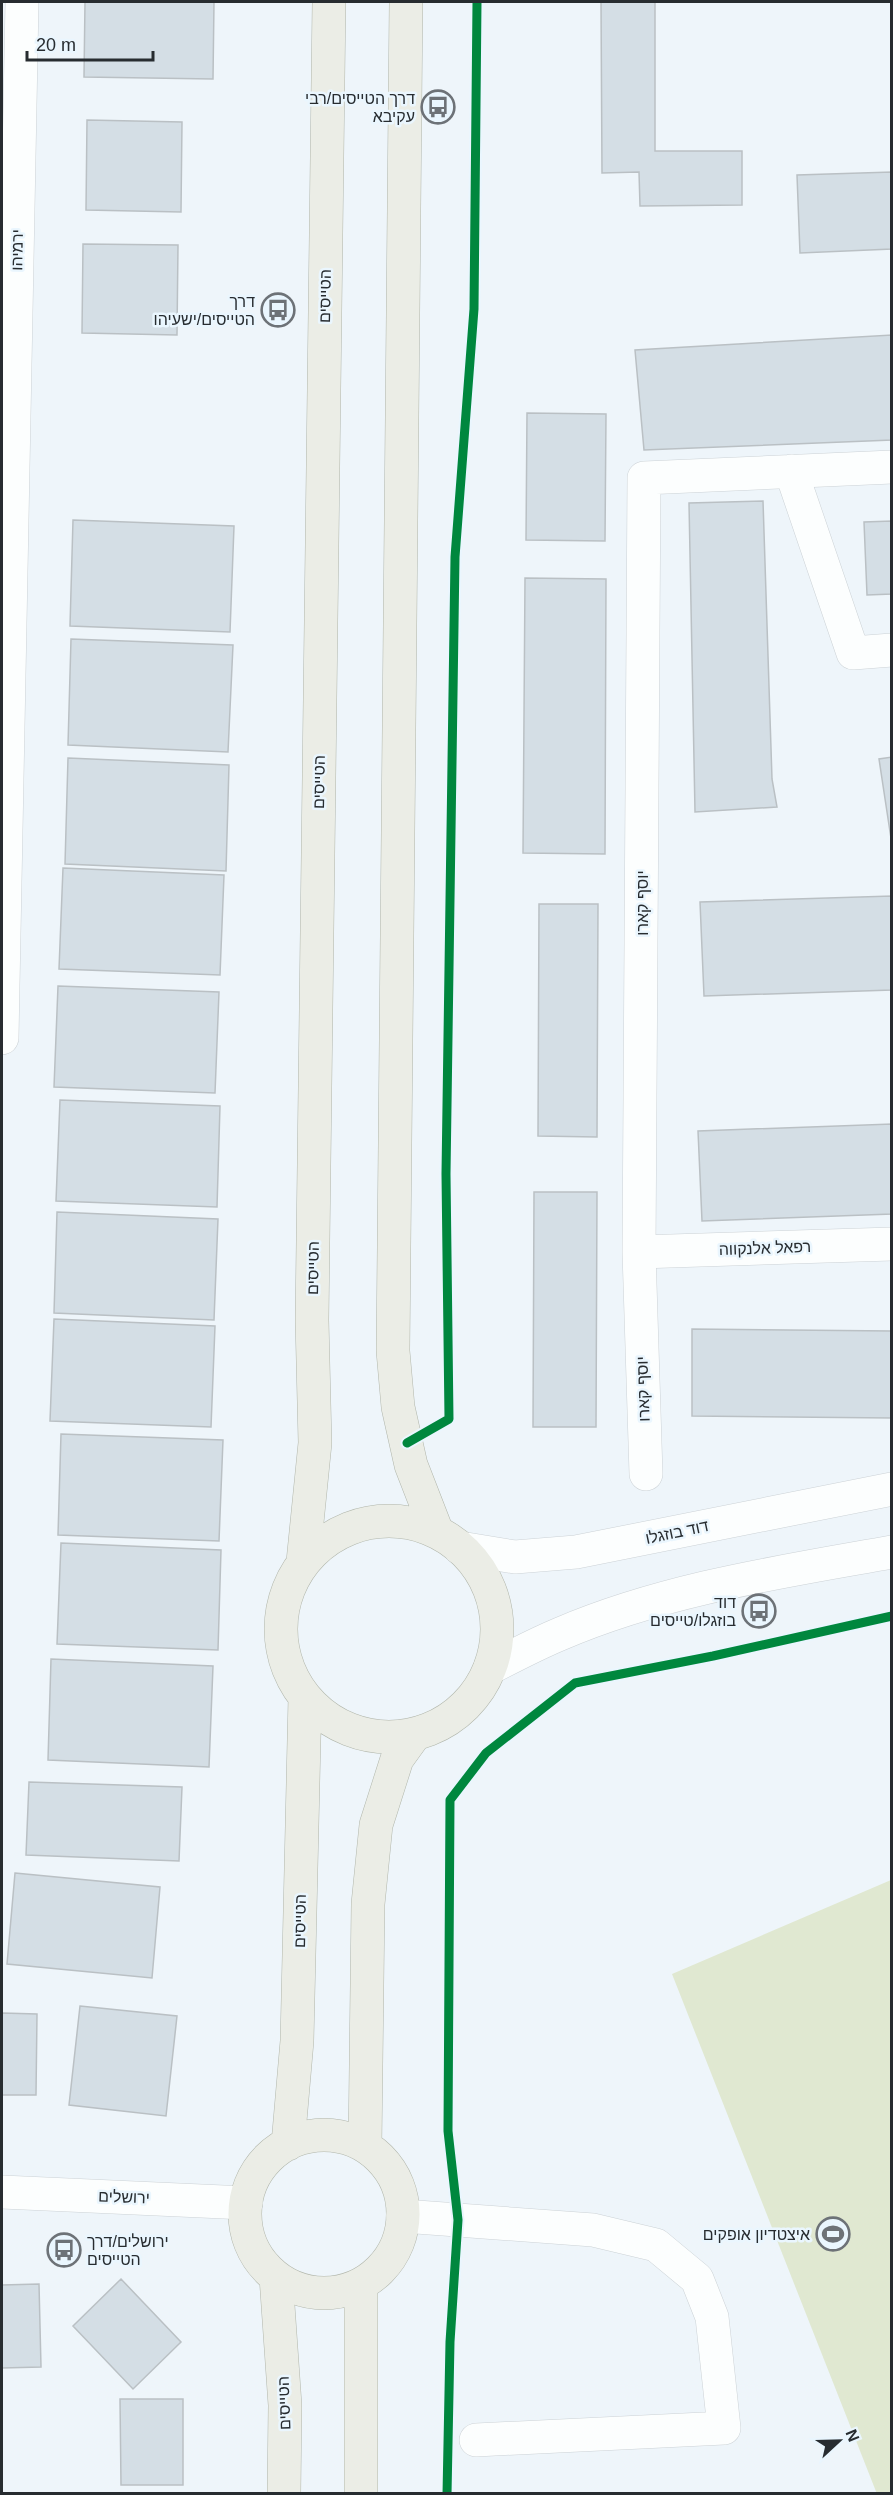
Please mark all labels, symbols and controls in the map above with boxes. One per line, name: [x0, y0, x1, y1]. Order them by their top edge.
scale bar: [27, 24, 153, 62]
text: 20 m: [36, 35, 76, 55]
bus stop icon: דרך הטייסים/רבי עקיבא: [420, 89, 456, 125]
place label: דרך הטייסים/רבי עקיבא: [305, 90, 415, 125]
street label: ירמיהו: [8, 229, 26, 271]
street label: הטייסים: [316, 269, 334, 323]
bus stop icon: דרך הטייסים/ישעיהו: [260, 292, 296, 328]
place label: דרך הטייסים/ישעיהו: [154, 293, 255, 328]
street label: הטייסים: [310, 755, 328, 809]
street label: יוסף קארו: [634, 870, 651, 936]
street label: רפאל אלנקווה: [718, 1238, 812, 1258]
street label: הטייסים: [304, 1241, 322, 1295]
street label: יוסף קארו: [633, 1356, 653, 1422]
street label: דוד בוזגלו: [644, 1517, 710, 1547]
bus stop icon: דוד בוזגלו/טייסים: [741, 1593, 777, 1629]
place label: דוד בוזגלו/טייסים: [650, 1594, 736, 1629]
street label: הטייסים: [291, 1894, 309, 1948]
street label: ירושלים: [98, 2188, 150, 2206]
sports icon: איצטדיון אופקים: [815, 2216, 851, 2252]
place label: איצטדיון אופקים: [703, 2226, 810, 2243]
bus stop icon: ירושלים/דרך הטייסים: [46, 2232, 82, 2268]
place label: ירושלים/דרך הטייסים: [87, 2233, 169, 2268]
street label: הטייסים: [275, 2376, 293, 2430]
north arrow: [809, 2411, 869, 2471]
text: N: [842, 2427, 862, 2444]

